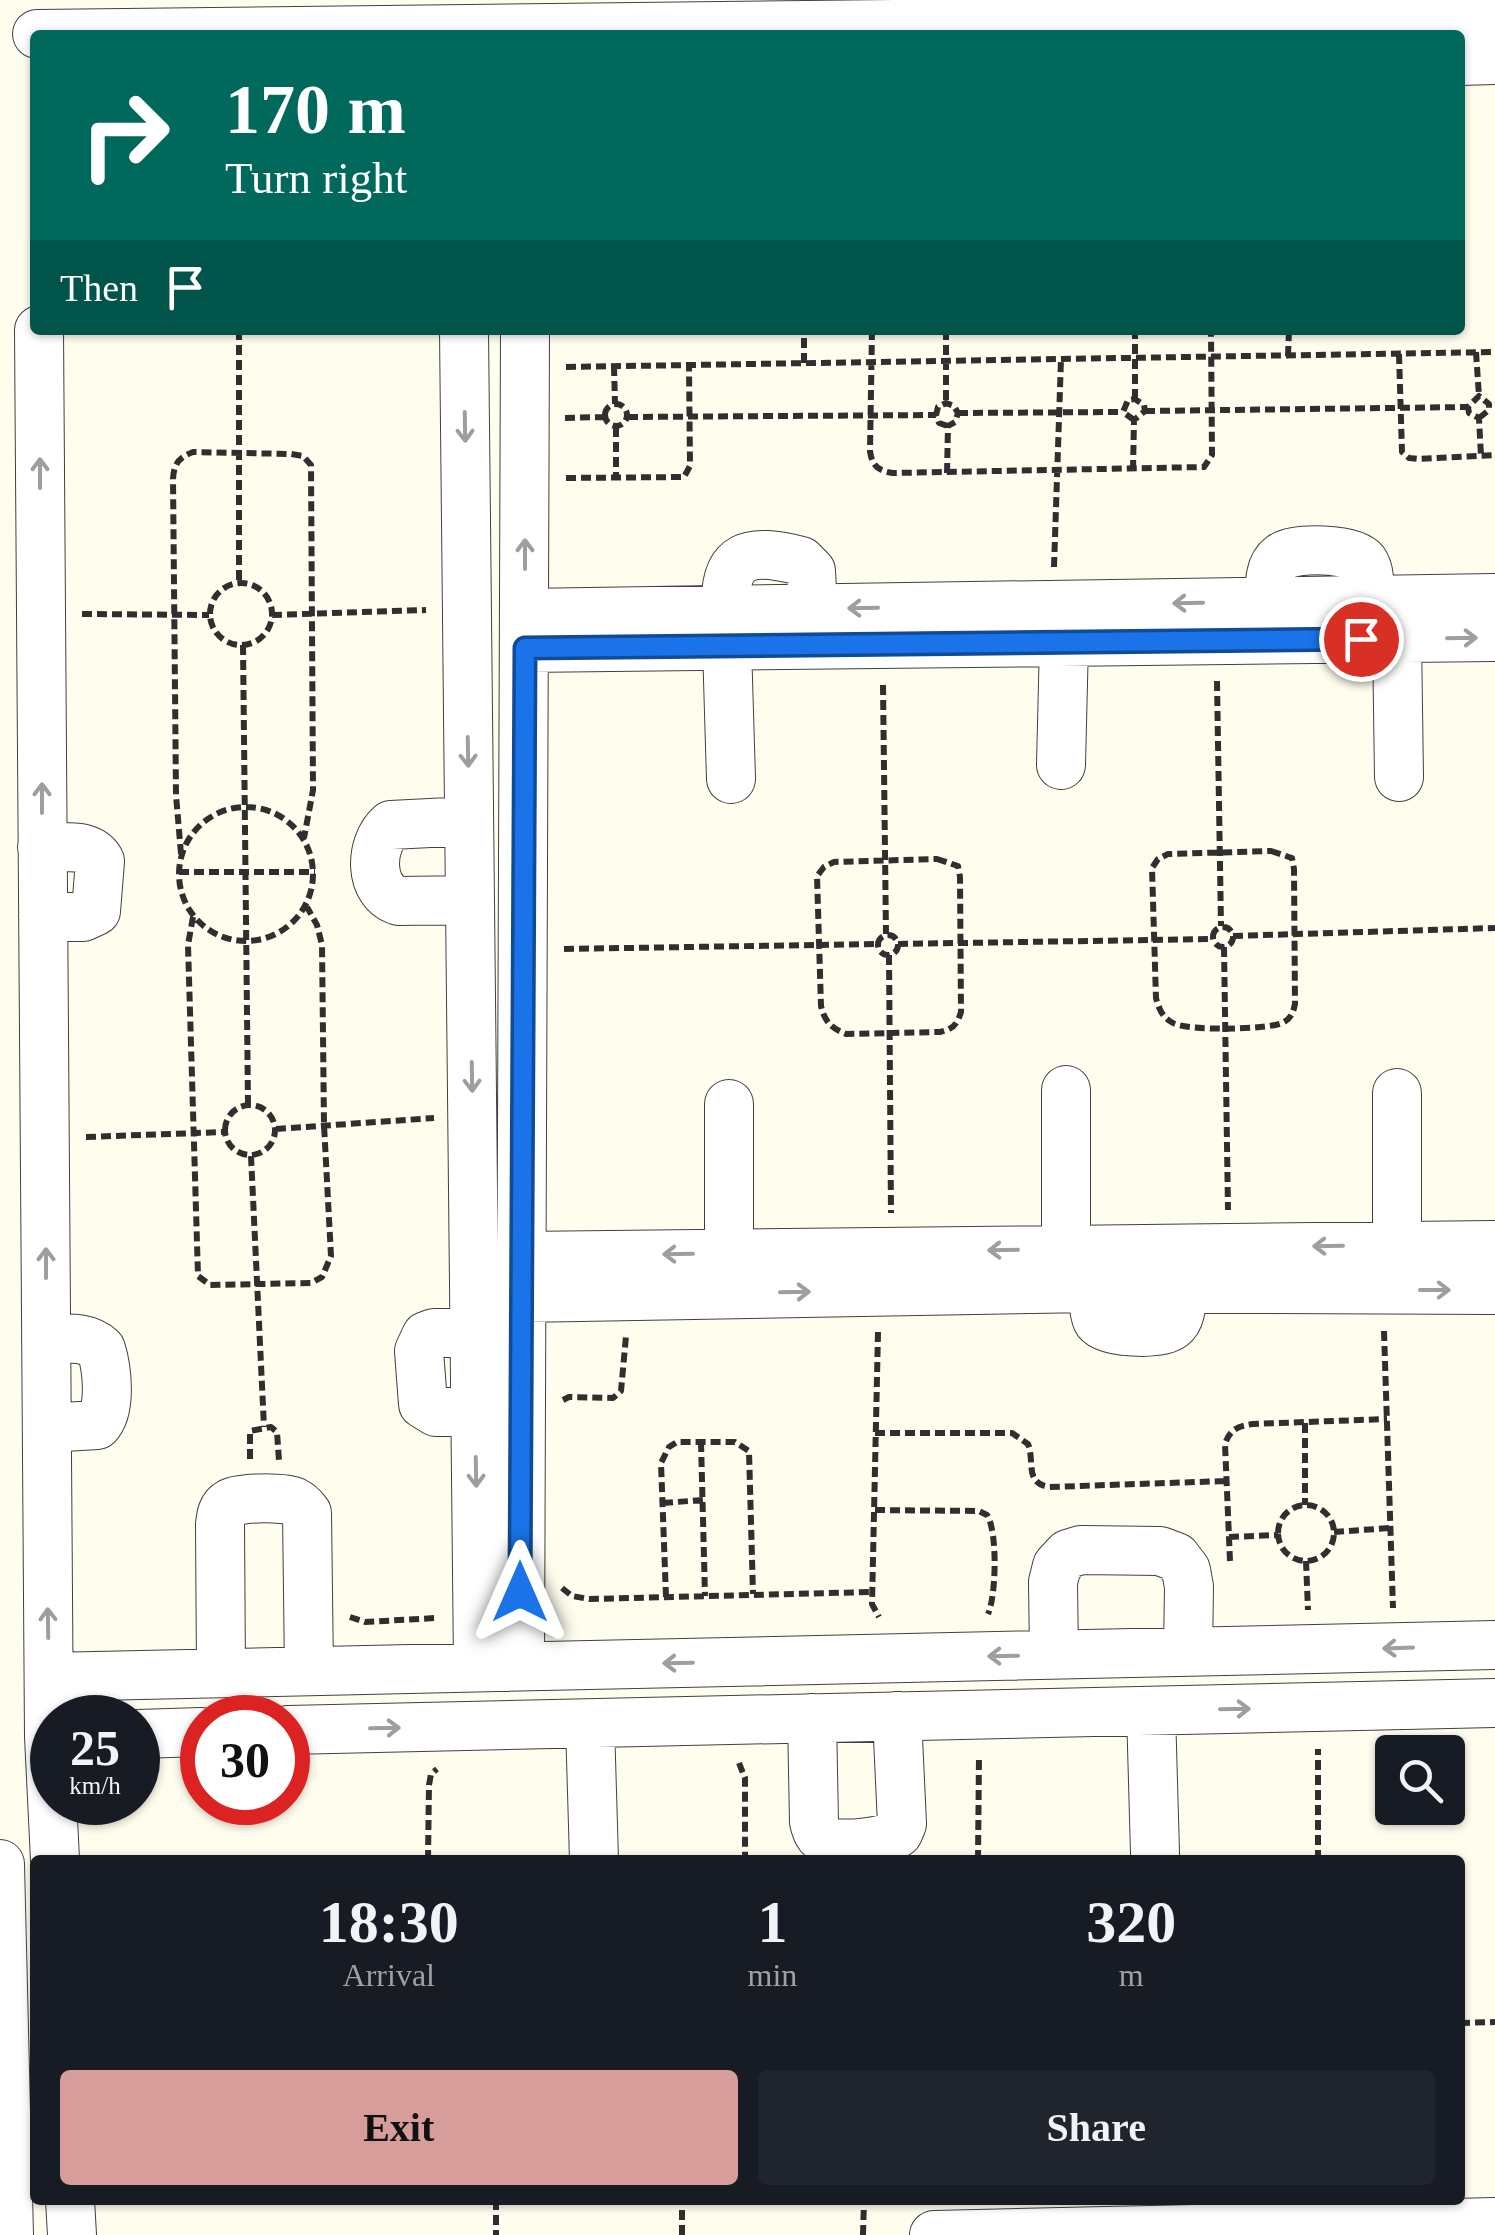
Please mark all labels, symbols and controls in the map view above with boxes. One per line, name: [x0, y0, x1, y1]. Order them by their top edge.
icon: right: [60, 70, 190, 200]
text: 170 m: [225, 71, 406, 148]
text: Turn right: [225, 153, 407, 203]
icon: arrive: [158, 260, 213, 315]
text: Then: [60, 267, 138, 309]
one-way arrow: [456, 410, 474, 443]
one-way arrow: [30, 457, 49, 489]
one-way arrow: [516, 538, 534, 570]
one-way arrow: [1172, 593, 1204, 612]
pin: [1319, 597, 1404, 682]
one-way arrow: [847, 598, 880, 618]
icon: arrive: [1334, 612, 1389, 667]
one-way arrow: [1446, 628, 1478, 647]
one-way arrow: [459, 736, 478, 768]
one-way arrow: [32, 782, 52, 814]
one-way arrow: [462, 1060, 482, 1093]
one-way arrow: [1312, 1237, 1344, 1256]
one-way arrow: [987, 1240, 1019, 1259]
one-way arrow: [662, 1244, 694, 1264]
one-way arrow: [36, 1247, 56, 1280]
one-way arrow: [1418, 1280, 1450, 1300]
one-way arrow: [778, 1282, 811, 1302]
one-way arrow: [466, 1456, 486, 1488]
position arrow: [468, 1540, 572, 1644]
one-way arrow: [39, 1607, 58, 1639]
one-way arrow: [1382, 1638, 1414, 1657]
one-way arrow: [987, 1646, 1019, 1665]
one-way arrow: [662, 1653, 694, 1672]
speed limit sign: 30: [180, 1695, 310, 1825]
one-way arrow: [1218, 1700, 1250, 1719]
one-way arrow: [368, 1718, 400, 1738]
text: 25: [70, 1720, 120, 1776]
map controls: [1375, 1735, 1465, 1825]
button: search: [1375, 1735, 1465, 1825]
text: km/h: [69, 1772, 121, 1799]
text: 18:30: [319, 1889, 459, 1955]
text: 1: [757, 1889, 787, 1955]
text: 320: [1086, 1889, 1176, 1955]
text: Arrival: [343, 1957, 435, 1993]
text: min: [748, 1957, 797, 1993]
text: m: [1119, 1957, 1144, 1993]
button: Exit: [60, 2070, 738, 2185]
button: Share: [758, 2070, 1435, 2185]

